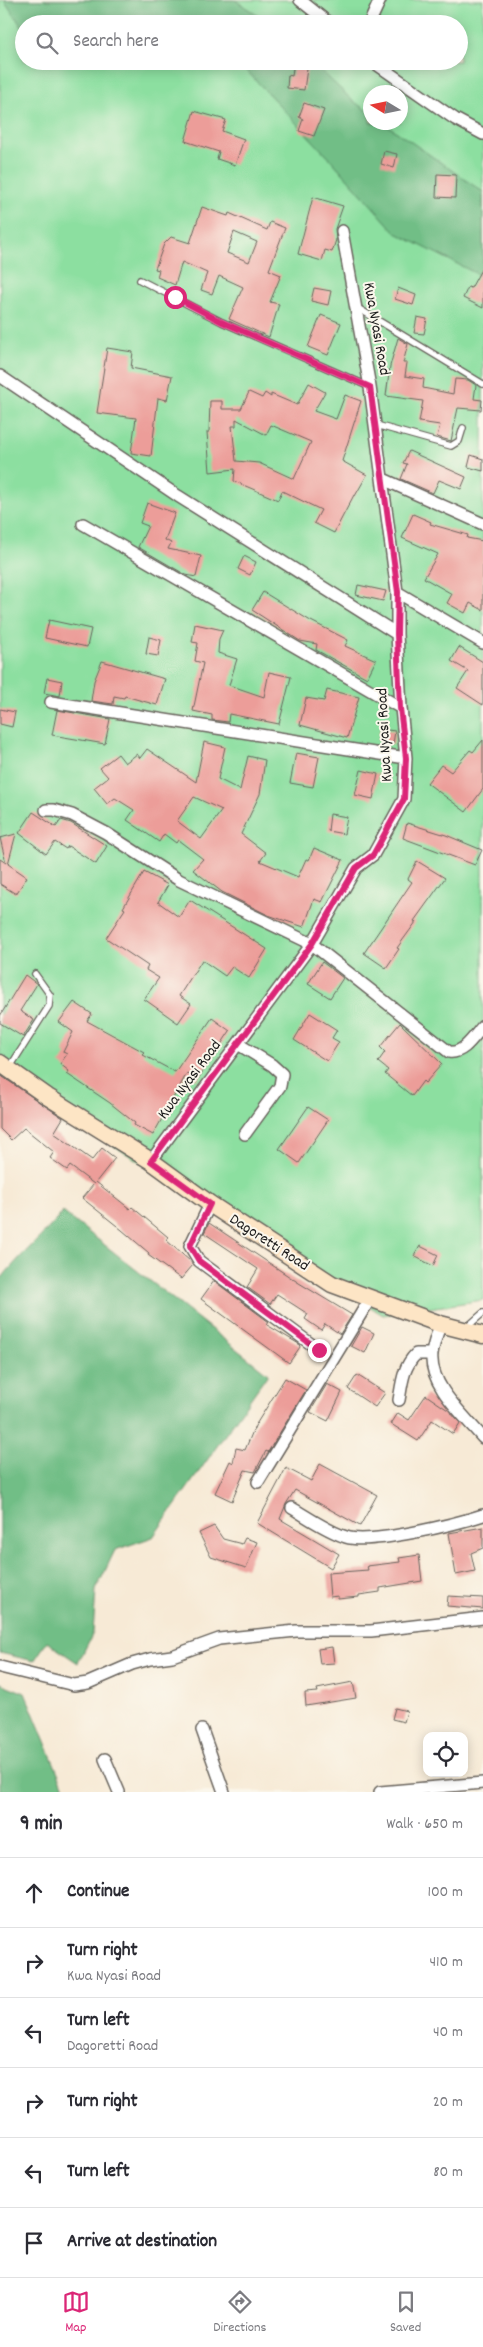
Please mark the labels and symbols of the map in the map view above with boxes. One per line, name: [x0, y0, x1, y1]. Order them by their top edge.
north arrow: [363, 85, 408, 130]
street label: Kwa Nyasi Road: [357, 281, 395, 377]
route start: [164, 286, 187, 309]
street label: Kwa Nyasi Road: [371, 687, 399, 783]
street label: Kwa Nyasi Road: [153, 1036, 227, 1124]
street label: Dagoretti Road: [224, 1209, 314, 1277]
route end: [308, 1339, 331, 1362]

